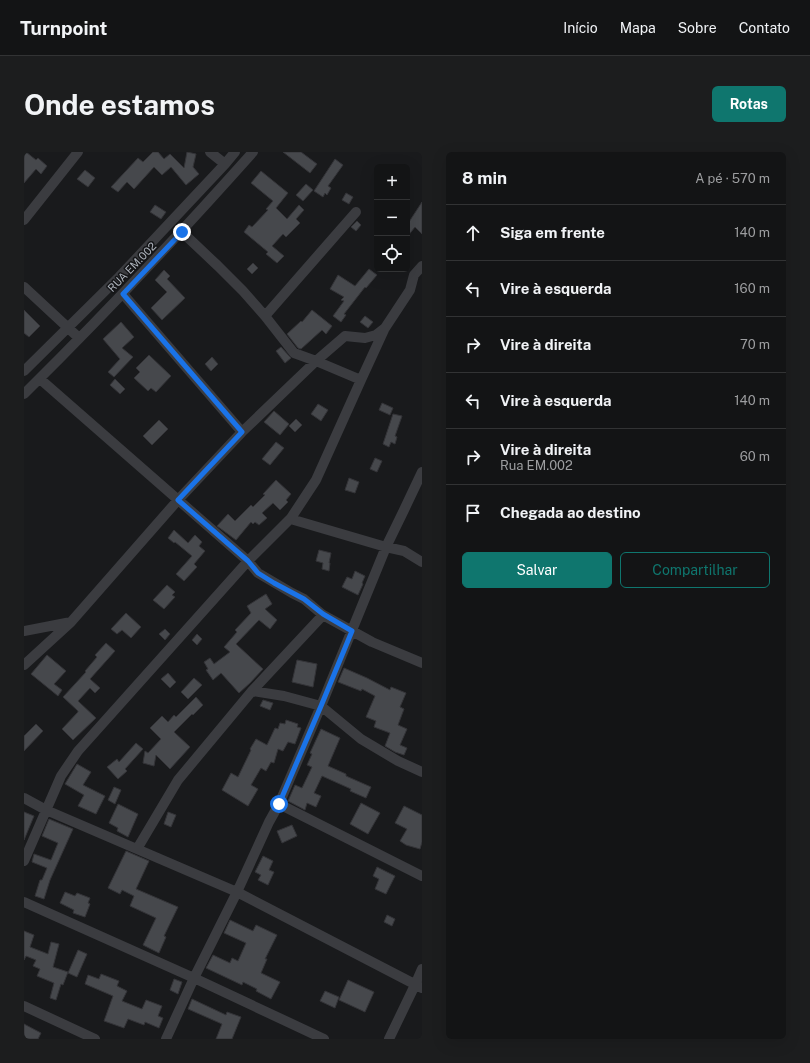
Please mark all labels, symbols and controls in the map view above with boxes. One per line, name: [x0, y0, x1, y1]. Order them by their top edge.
text: Turnpoint: [20, 17, 107, 39]
text: Início: [563, 20, 598, 36]
text: Mapa: [620, 20, 656, 36]
text: Sobre: [678, 20, 717, 36]
text: Contato: [739, 20, 790, 36]
button: Rotas: [712, 86, 786, 122]
text: Onde estamos: [24, 88, 215, 121]
map controls: [374, 164, 410, 272]
button: +: [374, 164, 410, 200]
text: 8 min: [462, 168, 507, 188]
text: A pé · 570 m: [695, 171, 770, 186]
button: −: [374, 200, 410, 236]
icon: ahead: [462, 222, 484, 244]
route end: [173, 223, 191, 241]
text: Siga em frente: [500, 224, 605, 241]
text: 140 m: [734, 225, 770, 240]
button: locate: [374, 236, 410, 272]
street label: RUA EM.002: [105, 239, 159, 294]
icon: left: [462, 278, 484, 300]
text: Vire à esquerda: [500, 280, 612, 297]
text: 160 m: [734, 281, 770, 296]
icon: right: [462, 334, 484, 356]
text: Vire à direita: [500, 336, 591, 353]
text: 70 m: [740, 337, 770, 352]
icon: left: [462, 390, 484, 412]
text: Vire à esquerda: [500, 392, 612, 409]
text: 140 m: [734, 393, 770, 408]
text: Vire à direita: [500, 441, 591, 458]
icon: right: [462, 446, 484, 468]
text: 60 m: [740, 449, 770, 464]
text: Rua EM.002: [500, 458, 573, 473]
icon: arrive: [462, 502, 484, 524]
text: Chegada ao destino: [500, 504, 641, 521]
button: Salvar: [462, 552, 612, 588]
button: Compartilhar: [620, 552, 770, 588]
route start: [270, 795, 288, 813]

